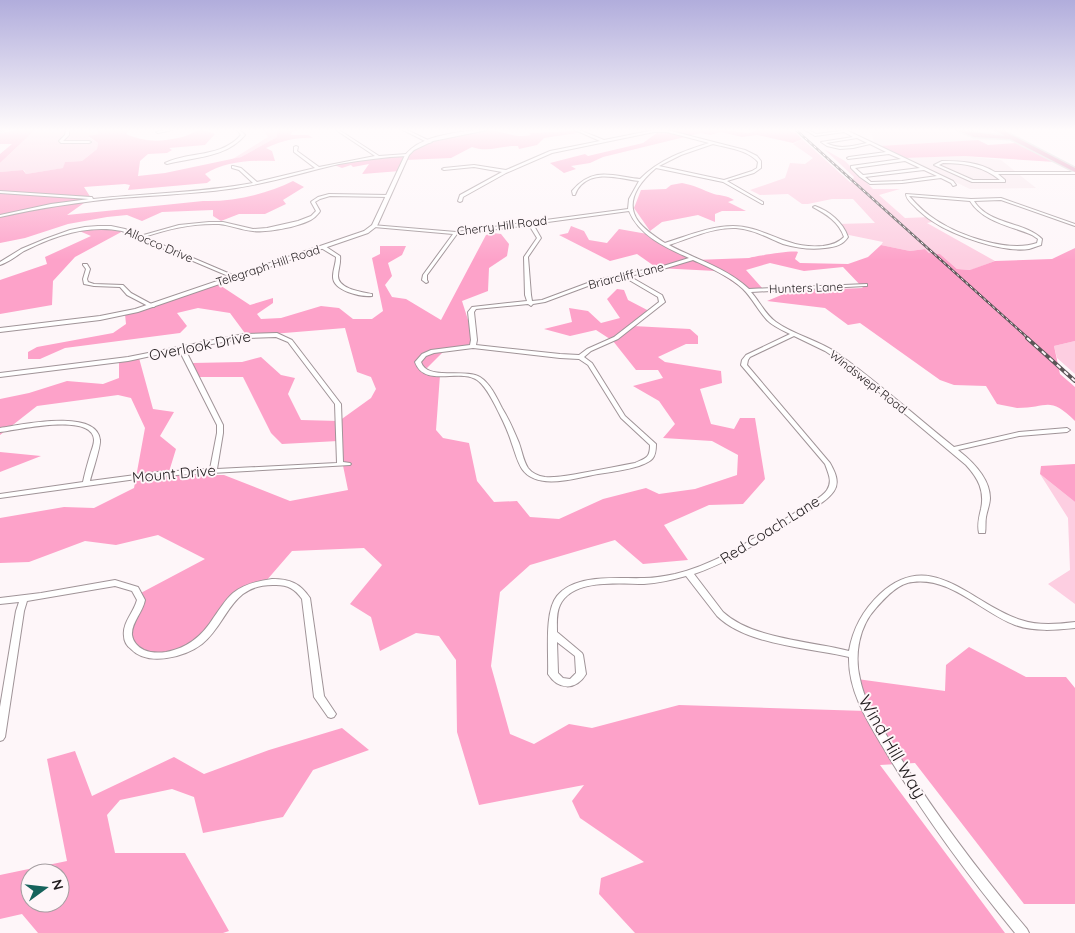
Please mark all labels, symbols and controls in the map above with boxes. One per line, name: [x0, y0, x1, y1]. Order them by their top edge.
street label: Cherry Hill Road: [456, 213, 548, 238]
street label: Allocco Drive: [123, 224, 196, 266]
street label: Telegraph Hill Road: [214, 242, 322, 289]
street label: Briarcliff Lane: [586, 259, 665, 292]
street label: Hunters Lane: [769, 279, 843, 296]
street label: Overlook Drive: [147, 326, 252, 365]
street label: Windswept Road: [827, 347, 910, 417]
street label: Mount Drive: [131, 460, 217, 487]
street label: Red Coach Lane: [716, 491, 823, 568]
street label: Wind Hill Way: [854, 691, 931, 803]
north arrow: [20, 863, 70, 913]
text: N: [48, 877, 68, 892]

